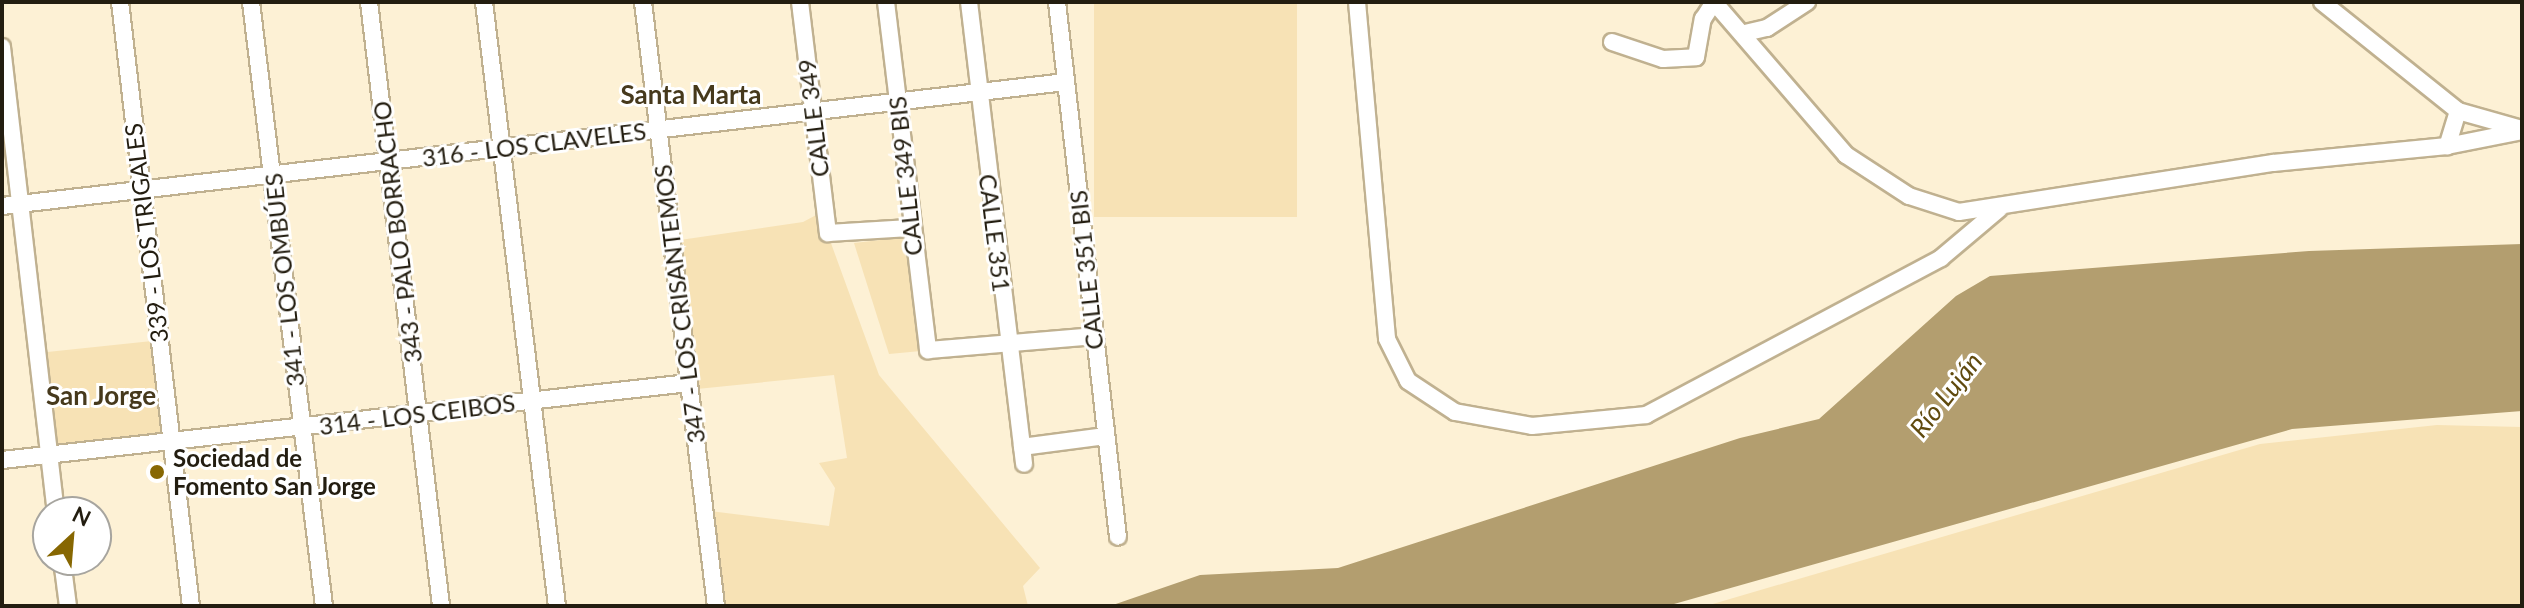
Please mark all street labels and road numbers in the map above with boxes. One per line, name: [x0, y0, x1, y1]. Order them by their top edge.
street label: CALLE 349: [791, 57, 835, 179]
street label: CALLE 349 BIS: [882, 95, 928, 257]
street label: 343 - PALO BORRACHO: [367, 99, 427, 365]
street label: 316 - LOS CLAVELES: [420, 116, 648, 172]
street label: 339 - LOS TRIGALES: [118, 121, 174, 345]
street label: 347 - LOS CRISANTEMOS: [648, 163, 710, 445]
street label: 341 - LOS OMBÚES: [258, 172, 310, 388]
street label: CALLE 351: [973, 172, 1017, 294]
street label: CALLE 351 BIS: [1063, 189, 1109, 351]
street label: 314 - LOS CEIBOS: [317, 388, 517, 440]

